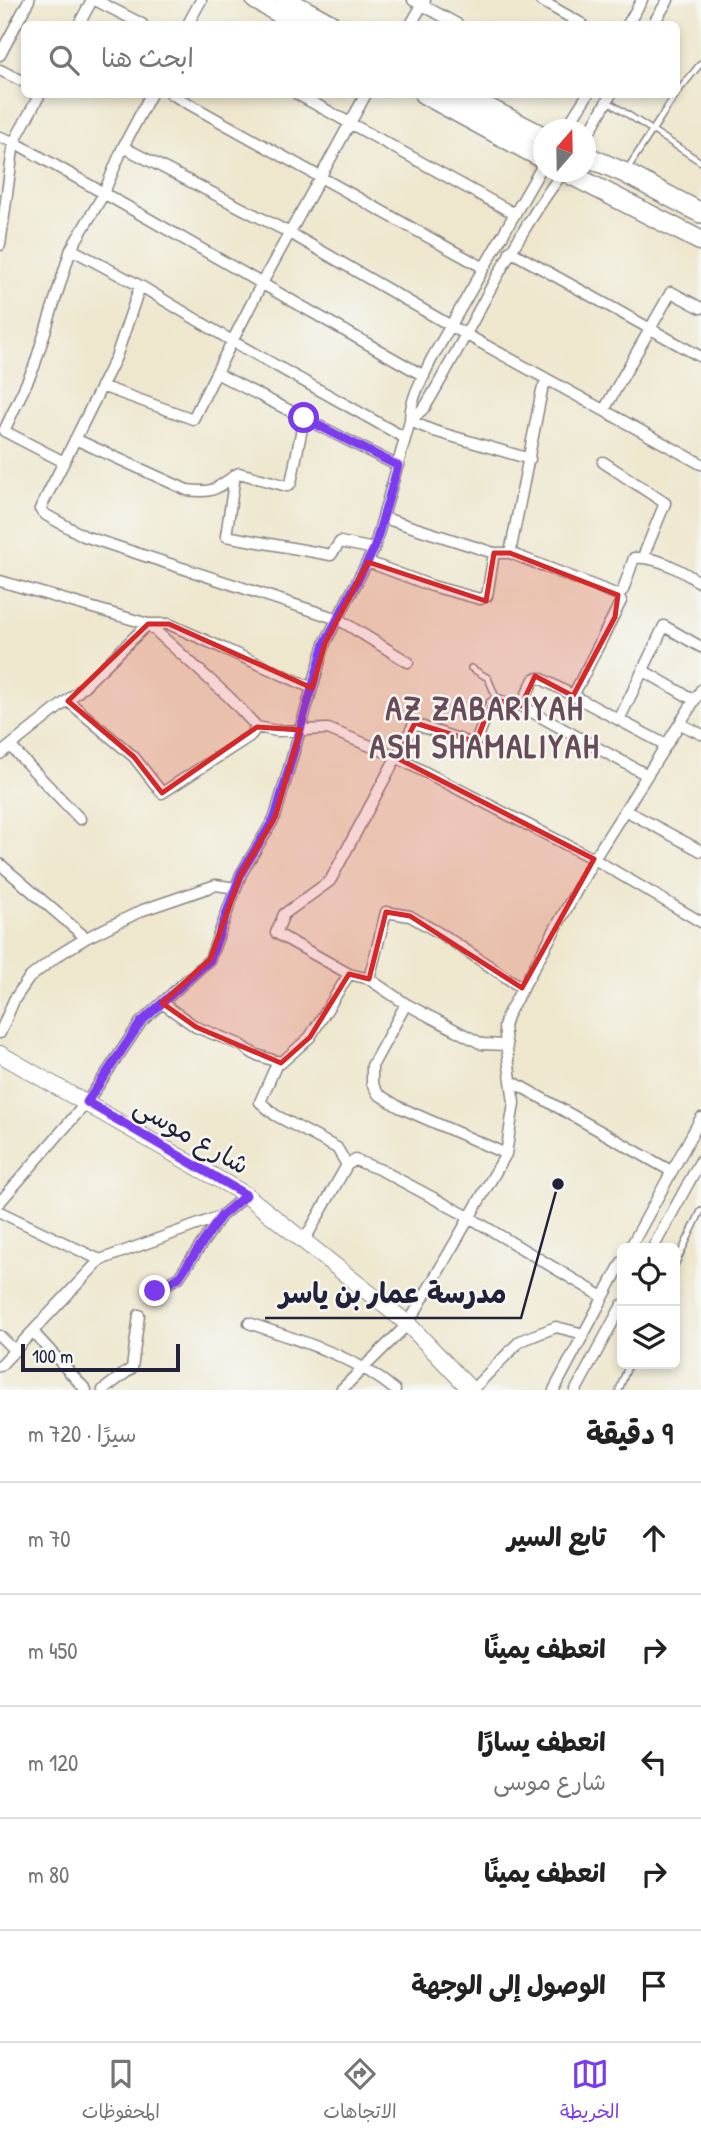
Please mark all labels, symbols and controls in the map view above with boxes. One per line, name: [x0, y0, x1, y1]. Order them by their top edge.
search box: [21, 21, 680, 98]
text: ابحث هنا: [101, 40, 194, 75]
icon: search: [45, 41, 83, 79]
north arrow: [533, 119, 596, 182]
route start: [288, 402, 319, 433]
district label: AZ ZABARIYAH ASH SHAMALIYAH: [370, 686, 600, 768]
street label: شارع موسى: [128, 1088, 256, 1183]
map controls: [617, 1243, 680, 1369]
button: locate: [617, 1243, 680, 1306]
callout: مدرسة عمار بن ياسر: [265, 1269, 521, 1318]
text: مدرسة عمار بن ياسر: [276, 1274, 507, 1312]
route end: [139, 1275, 170, 1306]
button: layers: [617, 1306, 680, 1369]
scale bar: [21, 1341, 180, 1373]
text: 100 m: [32, 1343, 73, 1369]
text: 9 دقيقة: [586, 1413, 673, 1453]
text: سيرًا · 720 m: [28, 1418, 137, 1449]
text: تابع السير: [507, 1519, 606, 1554]
icon: ahead: [635, 1519, 673, 1557]
text: 70 m: [28, 1523, 71, 1554]
text: انعطف يمينًا: [484, 1631, 606, 1666]
icon: right: [635, 1631, 673, 1669]
text: 450 m: [28, 1635, 78, 1666]
text: انعطف يسارًا: [477, 1724, 606, 1759]
icon: left: [635, 1743, 673, 1781]
text: 120 m: [28, 1747, 78, 1778]
text: شارع موسى: [493, 1766, 606, 1797]
text: انعطف يمينًا: [484, 1855, 606, 1890]
icon: right: [635, 1855, 673, 1893]
text: 80 m: [28, 1859, 69, 1890]
text: الوصول إلى الوجهة: [411, 1967, 606, 2002]
icon: arrive: [635, 1967, 673, 2005]
tab: المحفوظات: [82, 2055, 160, 2128]
tab: الاتجاهات: [323, 2055, 397, 2128]
tab: الخريطة: [560, 2055, 619, 2128]

